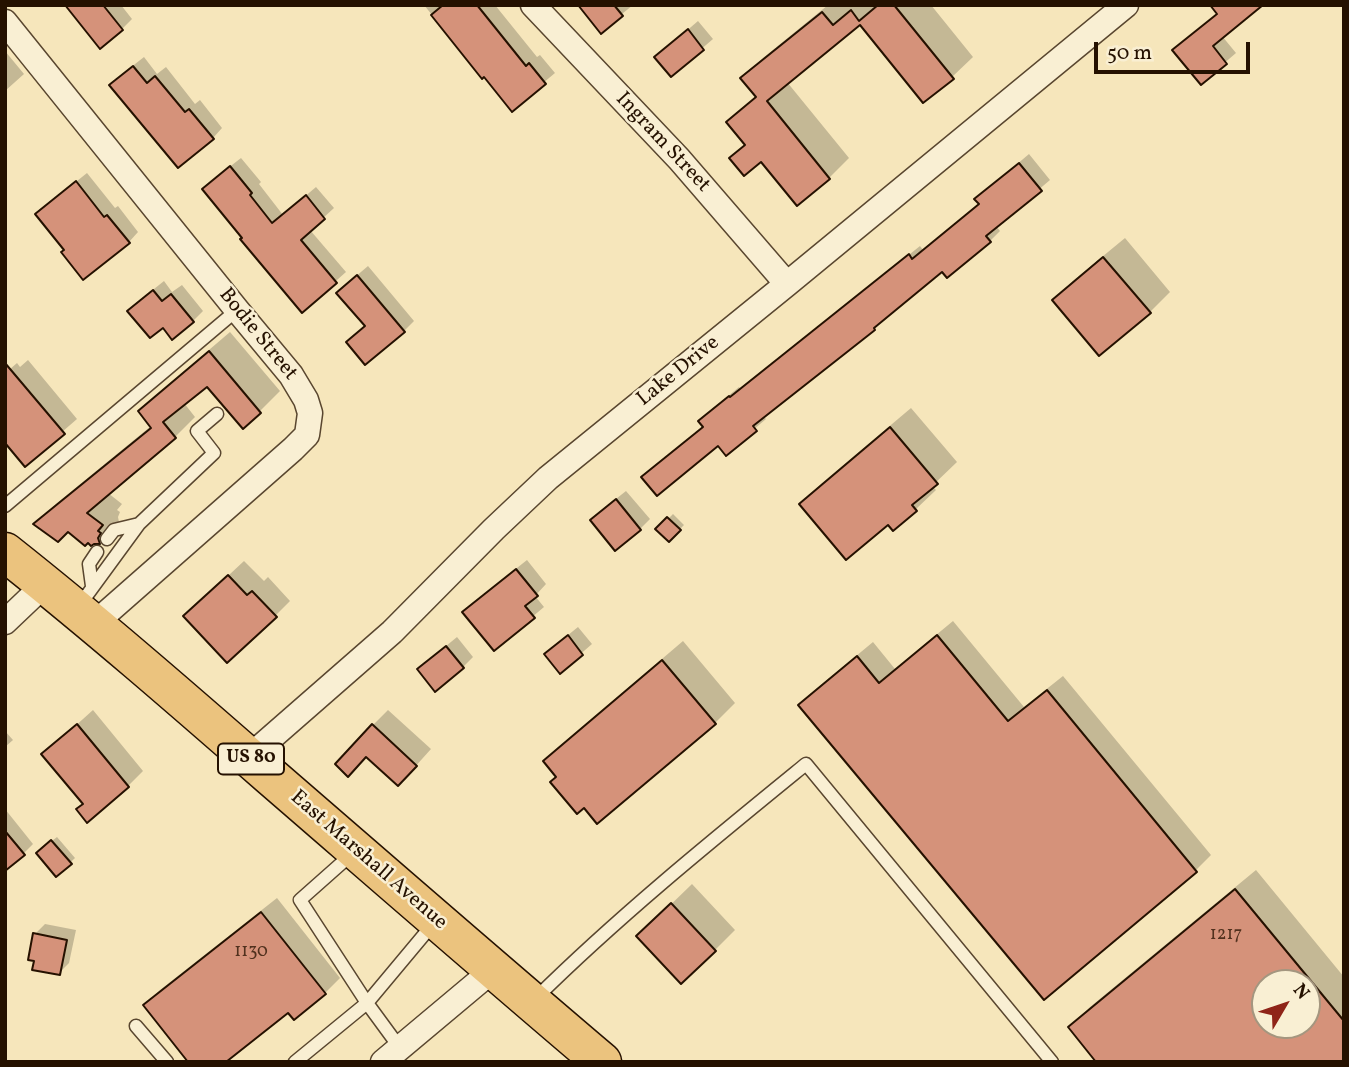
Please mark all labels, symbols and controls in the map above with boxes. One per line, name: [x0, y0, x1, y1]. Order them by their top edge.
scale bar: [1097, 28, 1253, 72]
text: 50 m: [1107, 39, 1152, 68]
street label: Ingram Street: [609, 88, 715, 198]
street label: Bodie Street: [212, 284, 302, 386]
street label: Lake Drive: [633, 331, 725, 413]
road number: US 80: [218, 744, 284, 774]
street label: East Marshall Avenue: [284, 786, 452, 936]
house number: 1217: [1210, 925, 1242, 947]
house number: 1130: [234, 942, 268, 964]
north arrow: [1251, 969, 1321, 1039]
text: N: [1286, 978, 1315, 1006]

